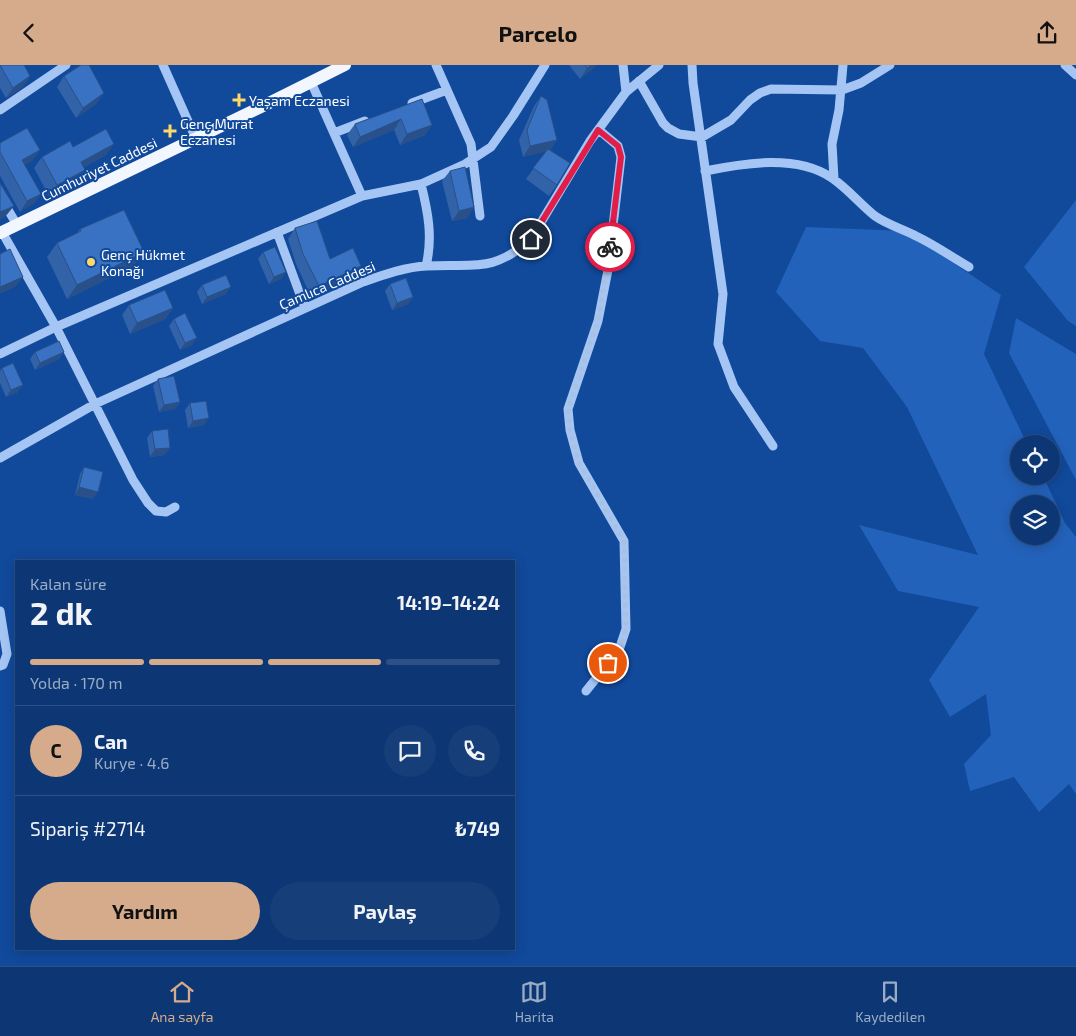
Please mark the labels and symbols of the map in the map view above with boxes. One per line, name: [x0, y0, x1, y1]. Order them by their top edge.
place label: Yaşam Eczanesi: [249, 92, 350, 110]
marker: Yaşam Eczanesi: [233, 94, 245, 106]
place label: Genç Murat Eczanesi: [180, 115, 253, 148]
marker: Genç Murat Eczanesi: [164, 125, 176, 137]
street label: Cumhuriyet Caddesi: [38, 134, 160, 204]
pin: [510, 218, 552, 260]
courier: [585, 222, 635, 272]
place label: Genç Hükmet Konağı: [101, 246, 185, 279]
marker: Genç Hükmet Konağı: [85, 256, 97, 268]
street label: Çamlıca Caddesi: [276, 257, 378, 314]
pin: [587, 642, 629, 684]

